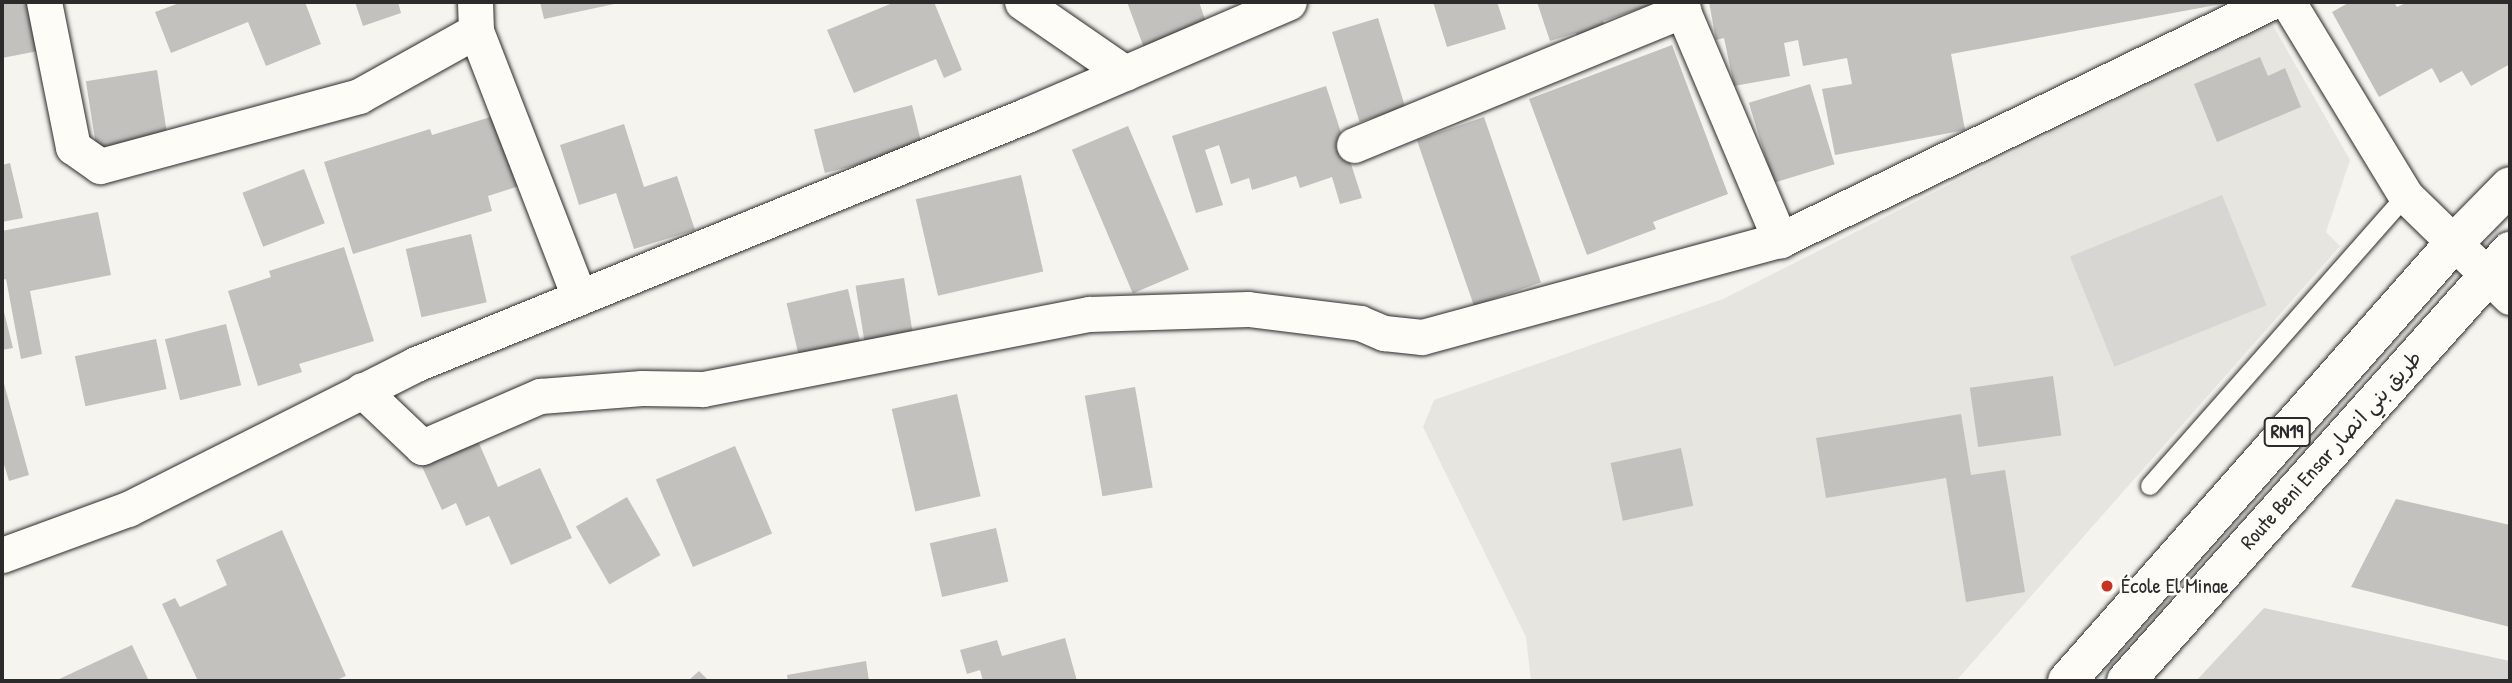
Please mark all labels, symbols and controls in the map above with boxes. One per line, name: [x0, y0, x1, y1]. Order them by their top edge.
street label: Route Beni Ensar طريق بني انصار: [2235, 345, 2427, 555]
road number: RN19: [2262, 416, 2312, 448]
place label: École El Minae: [2121, 573, 2229, 599]
marker: École El Minae: [2099, 578, 2115, 594]

